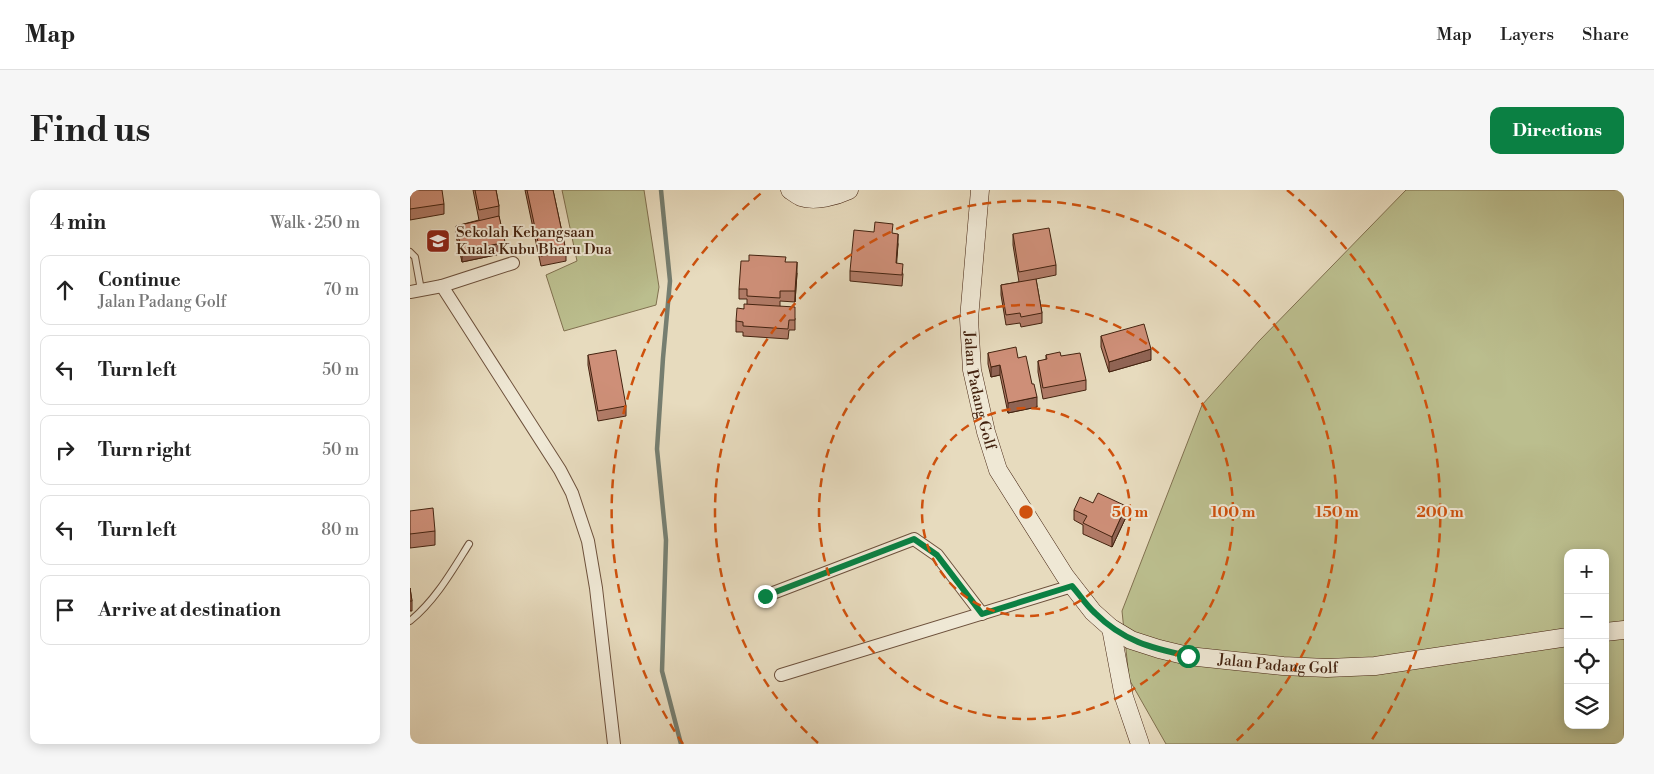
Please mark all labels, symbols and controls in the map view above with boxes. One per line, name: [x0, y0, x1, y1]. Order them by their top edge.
text: Map: [25, 20, 75, 50]
text: Map: [1437, 23, 1472, 46]
text: Layers: [1500, 23, 1554, 46]
text: Share: [1582, 23, 1629, 46]
button: Directions: [1490, 107, 1624, 154]
text: Find us: [30, 109, 150, 152]
text: 4 min: [50, 210, 106, 236]
text: Walk · 250 m: [270, 213, 360, 233]
place label: Sekolah Kebangsaan Kuala Kubu Bharu Dua: [456, 223, 612, 259]
school or university icon: Sekolah Kebangsaan Kuala Kubu Bharu Dua: [425, 228, 451, 254]
text: Continue: [98, 268, 181, 292]
icon: ahead: [51, 276, 79, 304]
text: 70 m: [323, 280, 359, 300]
text: Jalan Padang Golf: [98, 292, 226, 312]
street label: Jalan Padang Golf: [960, 330, 1001, 453]
icon: left: [51, 356, 79, 384]
text: Turn left: [98, 358, 177, 382]
text: 50 m: [322, 360, 359, 380]
icon: right: [51, 436, 79, 464]
text: Turn right: [98, 438, 191, 462]
text: 50 m: [322, 440, 359, 460]
centre of rings: [1017, 503, 1035, 521]
text: 50 m: [1112, 503, 1148, 522]
text: 100 m: [1211, 503, 1256, 522]
text: 150 m: [1315, 503, 1359, 522]
text: 200 m: [1416, 503, 1464, 522]
icon: left: [51, 516, 79, 544]
text: Turn left: [98, 518, 177, 542]
text: 80 m: [321, 520, 359, 540]
map controls: [1564, 549, 1609, 729]
button: +: [1564, 549, 1609, 594]
route end: [754, 585, 777, 608]
button: −: [1564, 594, 1609, 639]
icon: arrive: [51, 596, 79, 624]
text: Arrive at destination: [98, 598, 281, 622]
button: locate: [1564, 639, 1609, 684]
route start: [1177, 645, 1200, 668]
street label: Jalan Padang Golf: [1216, 650, 1339, 678]
button: layers: [1564, 684, 1609, 729]

